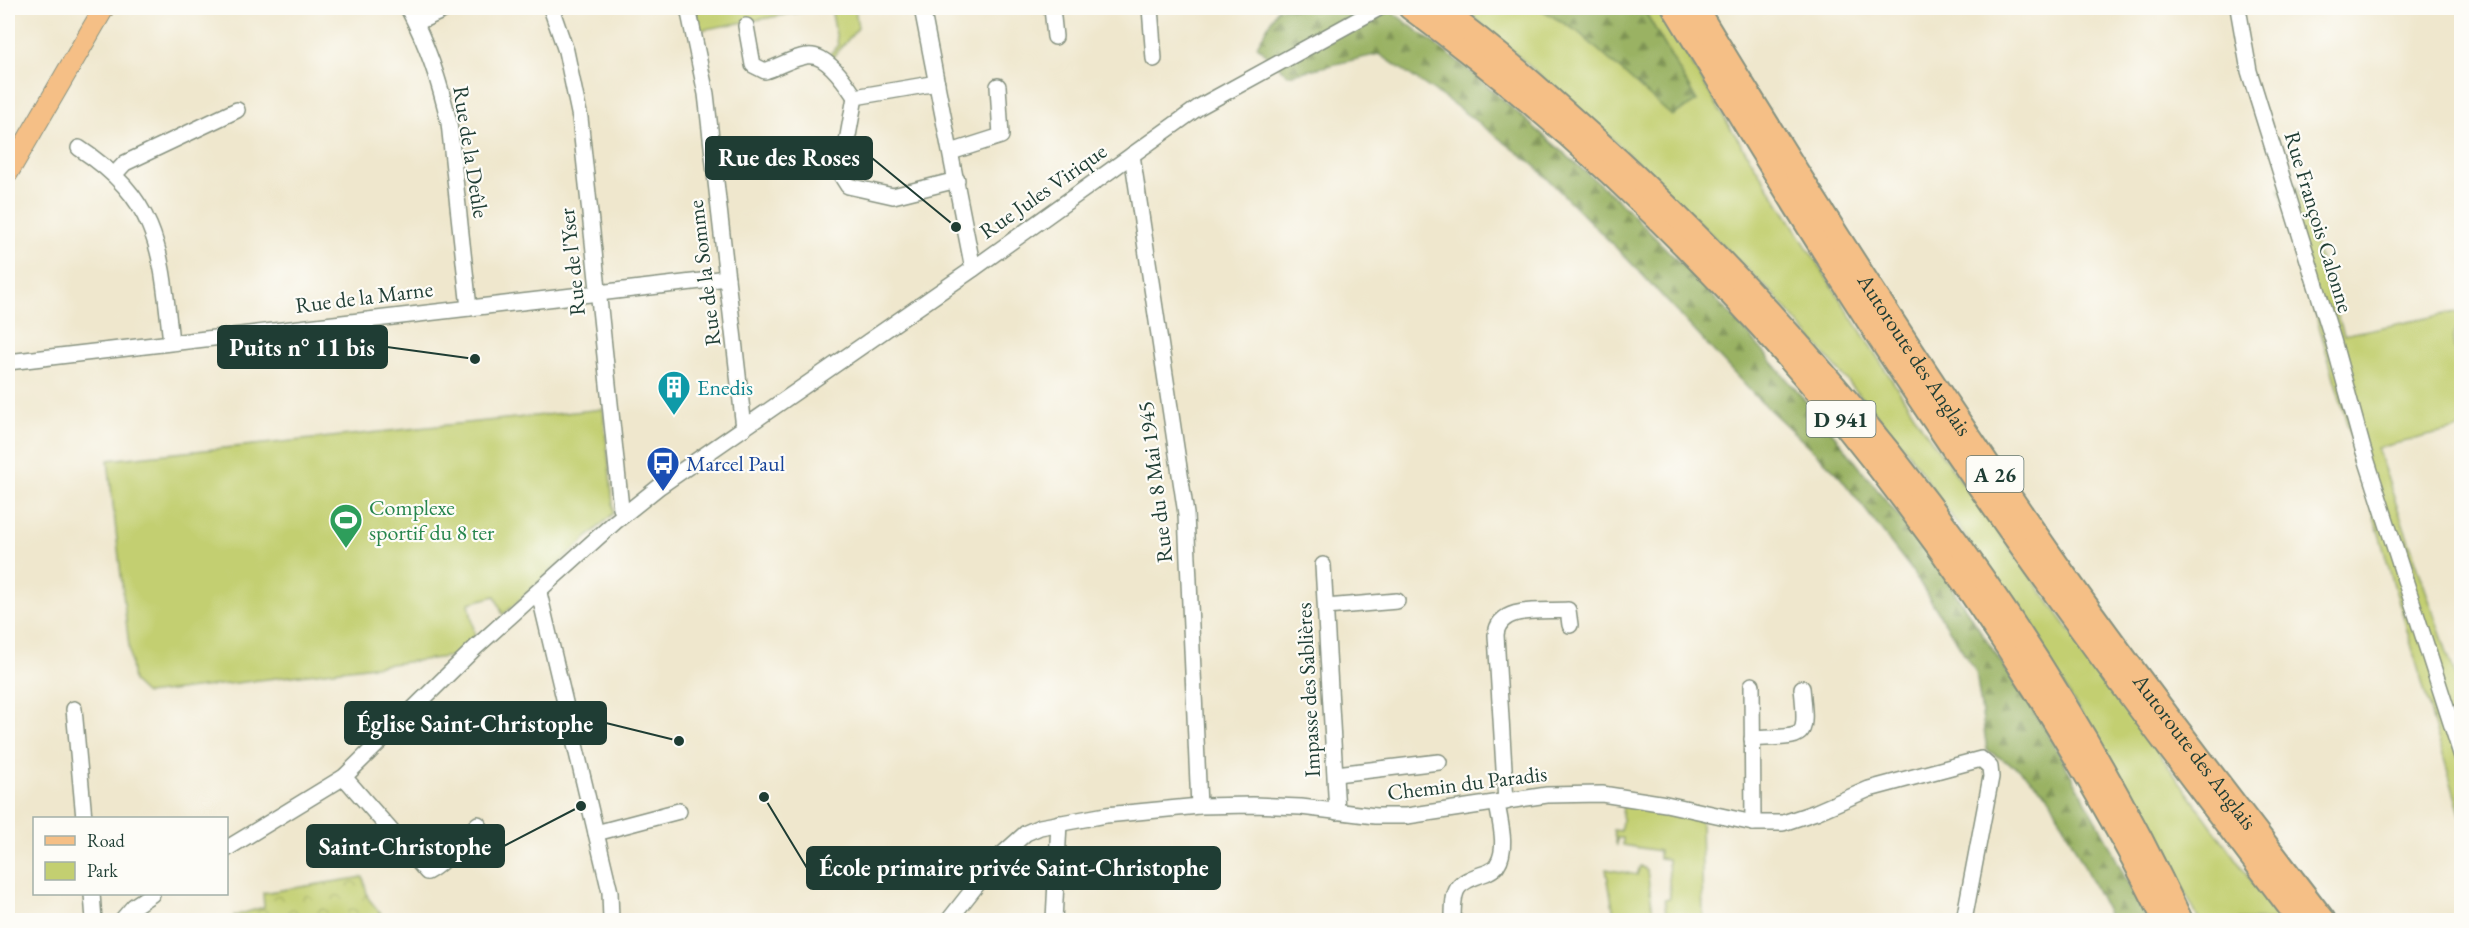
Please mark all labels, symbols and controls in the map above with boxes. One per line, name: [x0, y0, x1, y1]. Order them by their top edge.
street label: Rue de la Deûle: [446, 84, 496, 221]
street label: Rue François Calonne: [2278, 128, 2360, 317]
street label: Rue Jules Virique: [974, 136, 1113, 246]
callout: Rue des Roses: [706, 137, 872, 179]
text: Rue des Roses: [718, 142, 860, 173]
street label: Rue de la Somme: [681, 198, 727, 348]
street label: Rue de l'Yser: [552, 206, 592, 317]
street label: Autoroute des Anglais: [1851, 267, 1979, 441]
street label: Rue de la Marne: [293, 274, 435, 320]
callout: Puits n° 11 bis: [218, 326, 387, 368]
text: Puits n° 11 bis: [229, 332, 375, 363]
building icon: Enedis: [656, 369, 692, 416]
place label: Enedis: [697, 373, 753, 402]
street label: Rue du 8 Mai 1945: [1131, 400, 1179, 564]
road number: D 941: [1806, 401, 1876, 437]
bus stop icon: Marcel Paul: [645, 445, 681, 492]
place label: Marcel Paul: [686, 449, 785, 478]
road number: A 26: [1966, 456, 2024, 492]
place label: Complexe sportif du 8 ter: [369, 493, 495, 547]
sports icon: Complexe sportif du 8 ter: [328, 502, 364, 549]
street label: Impasse des Sablières: [1289, 602, 1327, 778]
street label: Autoroute des Anglais: [2126, 667, 2264, 835]
callout: Église Saint-Christophe: [345, 702, 606, 744]
text: Église Saint-Christophe: [357, 708, 593, 740]
street label: Chemin du Paradis: [1385, 759, 1549, 807]
legend: [33, 817, 228, 895]
callout: Saint-Christophe: [307, 825, 504, 867]
text: Road: [87, 829, 126, 852]
text: Saint-Christophe: [319, 831, 491, 862]
callout: École primaire privée Saint-Christophe: [807, 847, 1220, 889]
text: École primaire privée Saint-Christophe: [819, 852, 1209, 883]
text: Park: [87, 859, 118, 882]

